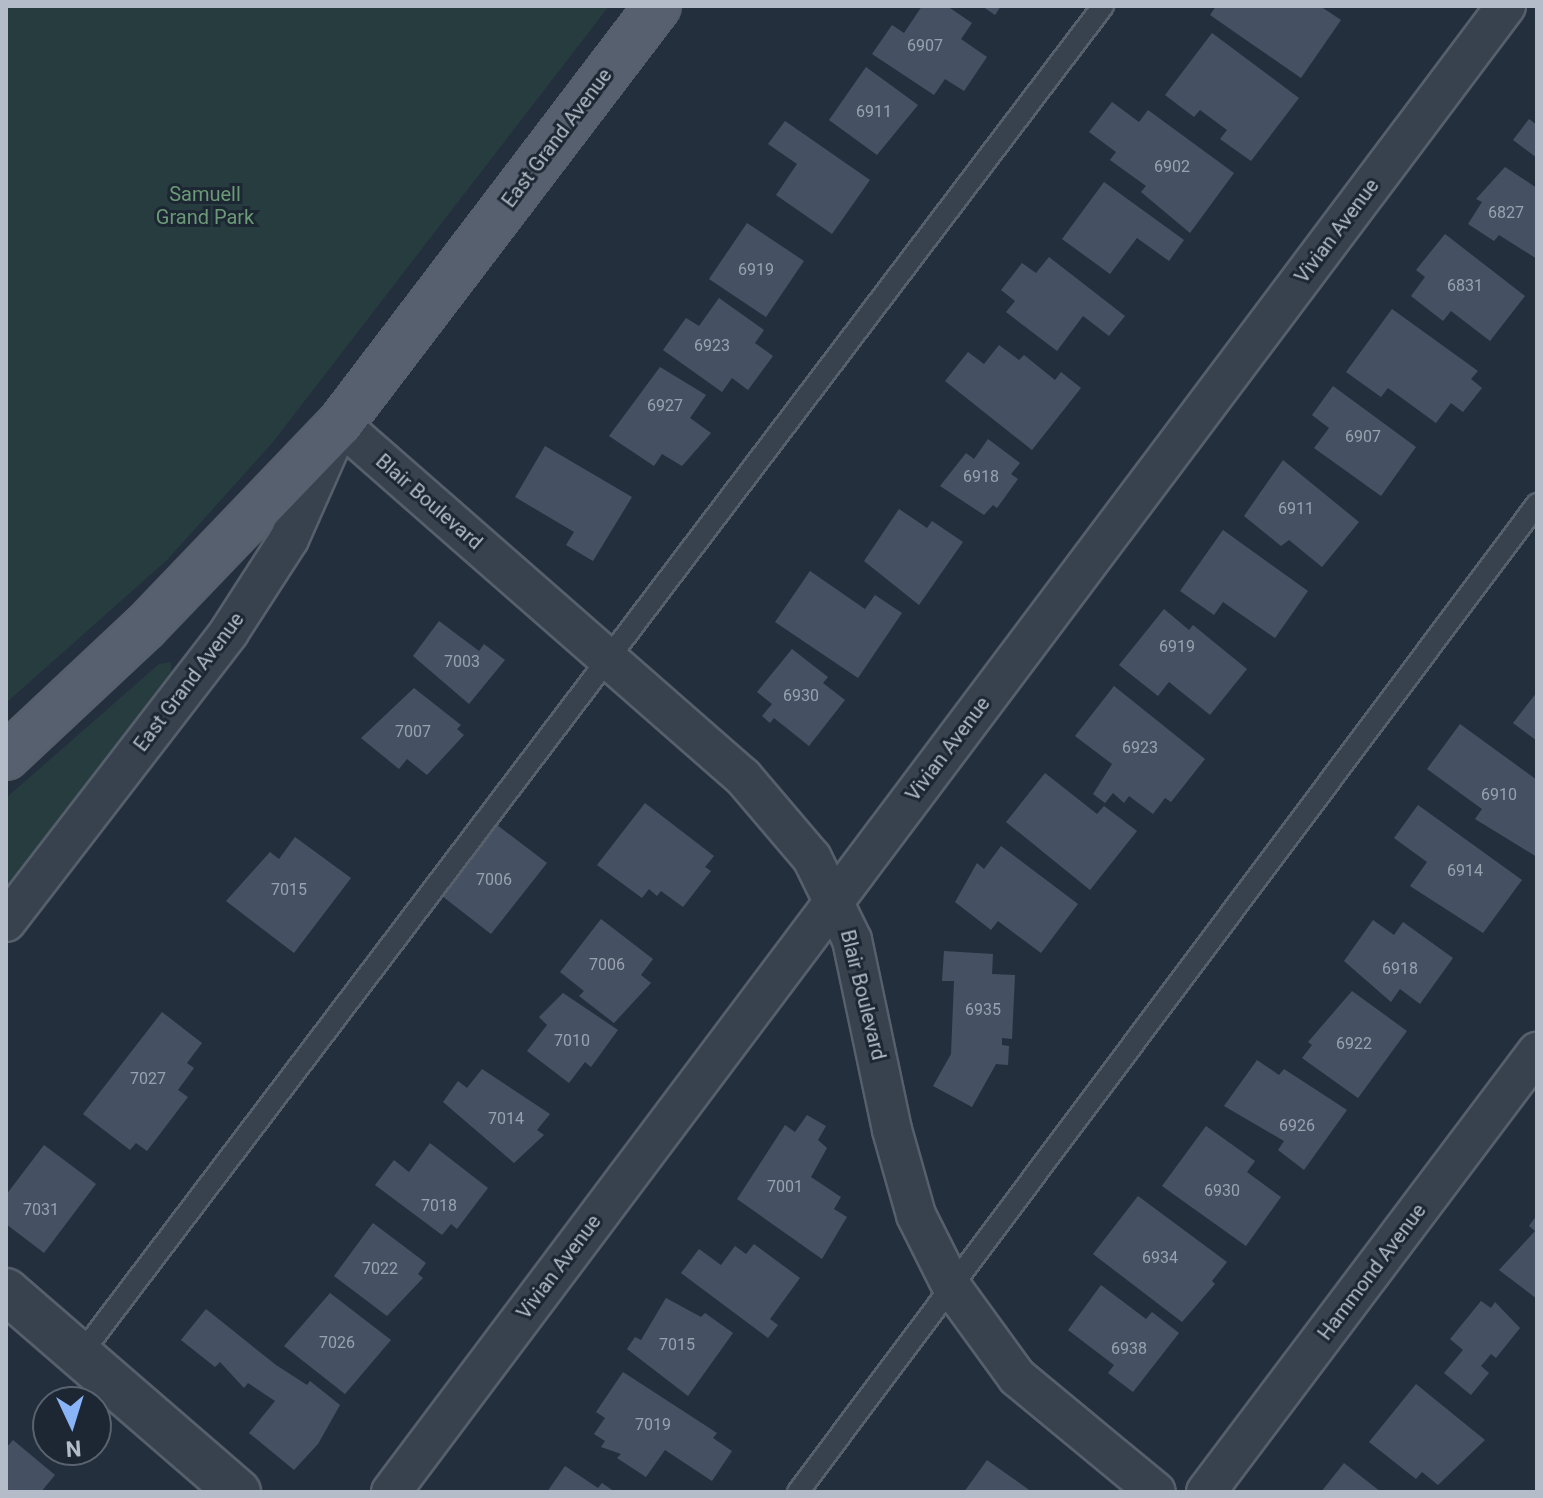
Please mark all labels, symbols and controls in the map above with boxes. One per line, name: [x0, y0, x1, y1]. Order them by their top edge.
house number: 6907: [907, 36, 943, 56]
street label: East Grand Avenue: [497, 64, 617, 212]
house number: 6911: [856, 102, 892, 122]
house number: 6902: [1154, 157, 1190, 177]
street label: Vivian Avenue: [1290, 174, 1384, 288]
park label: Samuell Grand Park: [156, 183, 254, 230]
house number: 6827: [1488, 203, 1524, 223]
house number: 6919: [738, 260, 774, 280]
house number: 6831: [1447, 276, 1483, 296]
house number: 6923: [694, 336, 730, 356]
house number: 6927: [647, 396, 683, 416]
house number: 6907: [1345, 427, 1381, 447]
street label: Blair Boulevard: [371, 449, 487, 555]
house number: 6918: [963, 467, 999, 487]
house number: 6911: [1278, 499, 1314, 519]
street label: East Grand Avenue: [129, 608, 249, 756]
house number: 6919: [1159, 637, 1195, 657]
house number: 7003: [444, 652, 480, 672]
house number: 6930: [783, 686, 819, 706]
street label: Vivian Avenue: [901, 692, 995, 806]
house number: 7007: [395, 722, 431, 742]
house number: 6923: [1122, 738, 1158, 758]
house number: 6910: [1481, 785, 1517, 805]
house number: 6914: [1447, 861, 1483, 881]
house number: 7006: [476, 870, 512, 890]
house number: 7015: [271, 880, 307, 900]
street label: Blair Boulevard: [835, 927, 891, 1063]
house number: 7006: [589, 955, 625, 975]
house number: 6918: [1382, 959, 1418, 979]
house number: 6935: [965, 1000, 1001, 1020]
house number: 7010: [554, 1031, 590, 1051]
house number: 6922: [1336, 1034, 1372, 1054]
house number: 7027: [130, 1069, 166, 1089]
house number: 7014: [488, 1109, 524, 1129]
house number: 6926: [1279, 1116, 1315, 1136]
house number: 7001: [767, 1177, 803, 1197]
house number: 6930: [1204, 1181, 1240, 1201]
house number: 7018: [421, 1196, 457, 1216]
street label: Hammond Avenue: [1313, 1199, 1431, 1345]
house number: 7031: [23, 1200, 59, 1220]
street label: Vivian Avenue: [512, 1210, 606, 1324]
house number: 6934: [1142, 1248, 1178, 1268]
house number: 7022: [362, 1259, 398, 1279]
house number: 7026: [319, 1333, 355, 1353]
house number: 7015: [659, 1335, 695, 1355]
house number: 6938: [1111, 1339, 1147, 1359]
north arrow: [32, 1386, 112, 1466]
house number: 7019: [635, 1415, 671, 1435]
text: N: [65, 1435, 82, 1461]

